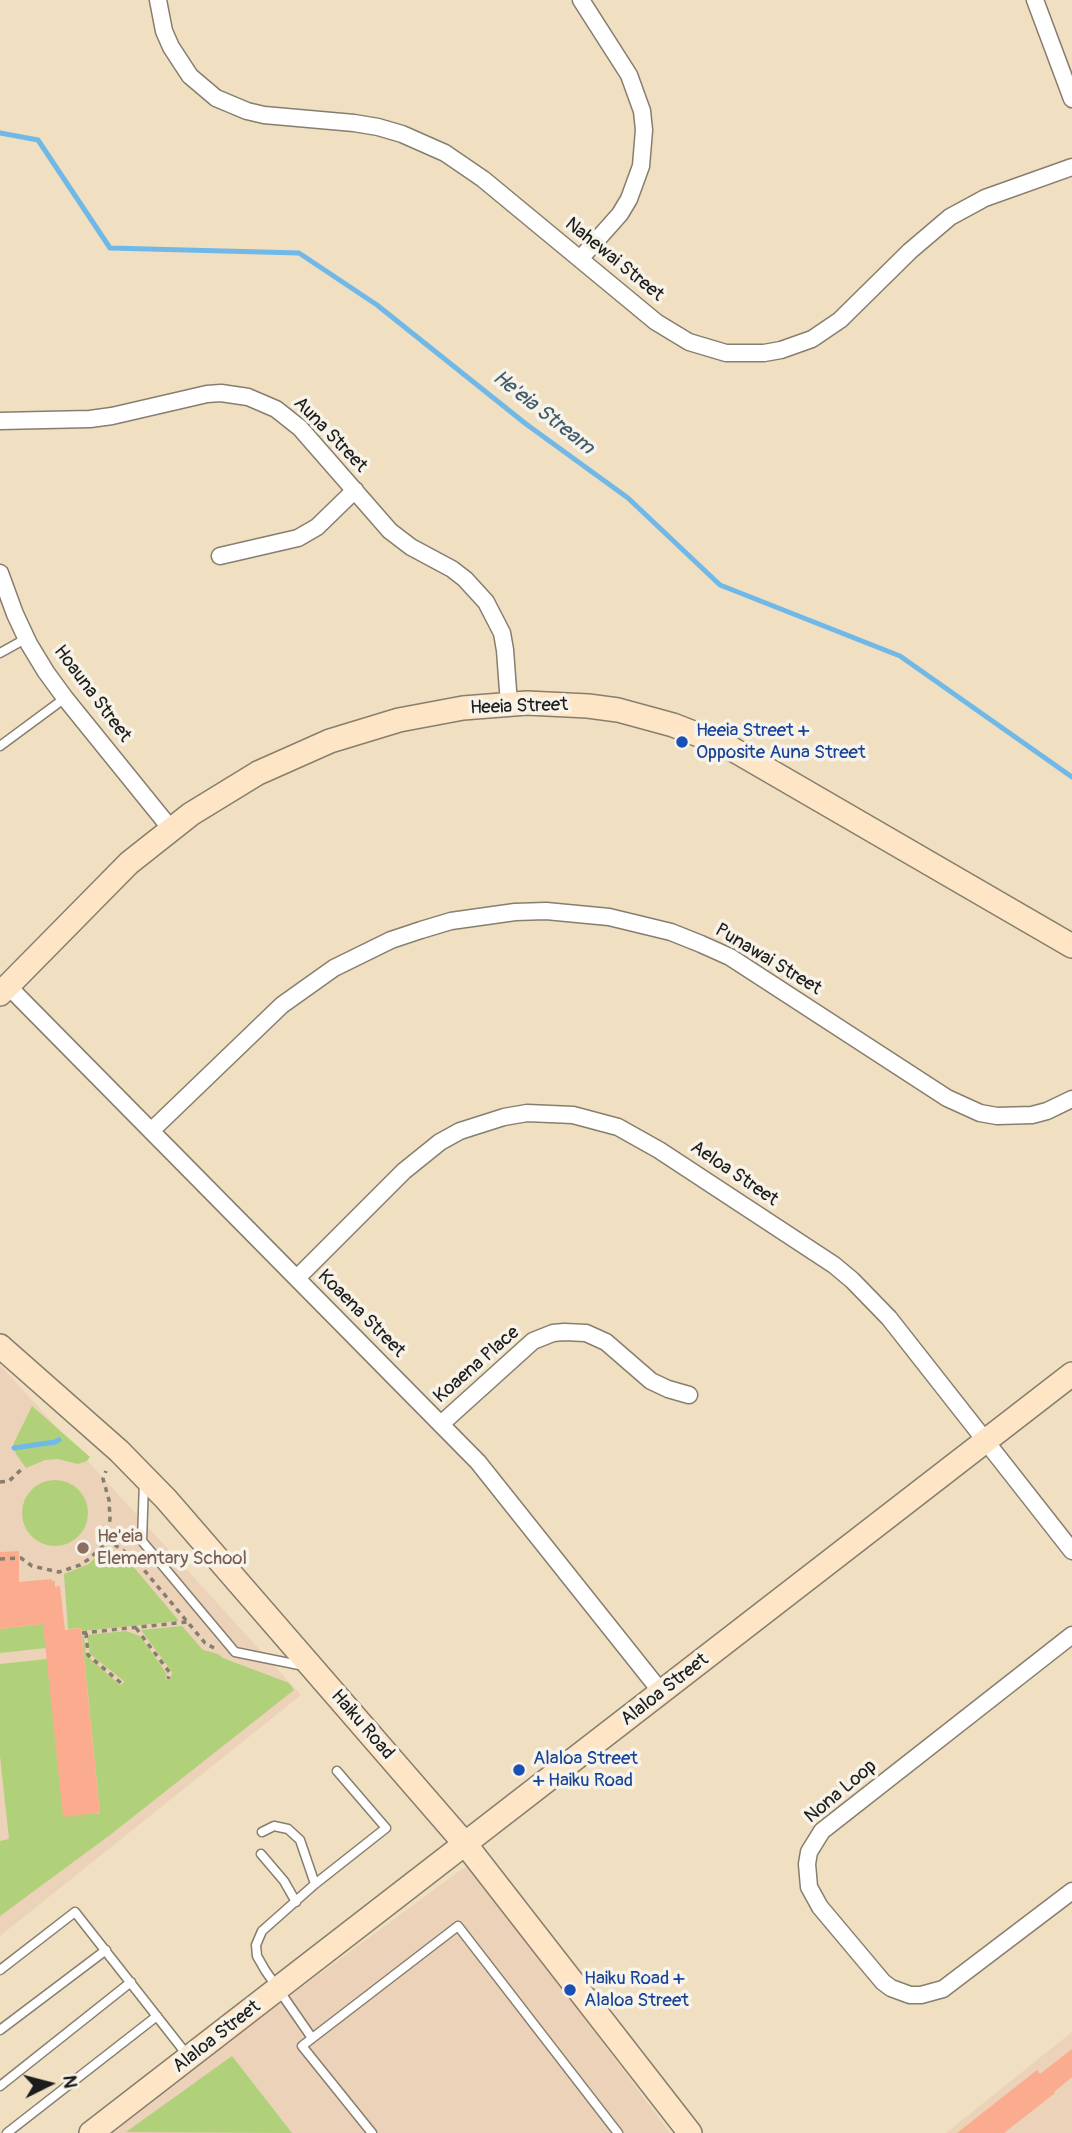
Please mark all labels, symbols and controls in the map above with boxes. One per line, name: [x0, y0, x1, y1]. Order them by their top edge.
street label: Nahewai Street: [560, 213, 668, 307]
water label: He'eia Stream: [487, 366, 599, 460]
street label: Auna Street: [288, 392, 372, 478]
street label: Hoauna Street: [48, 641, 136, 747]
street label: Heeia Street: [470, 694, 568, 720]
place label: Heeia Street + Opposite Auna Street: [696, 720, 866, 764]
marker: Heeia Street + Opposite Auna Street: [674, 734, 690, 750]
street label: Punawai Street: [711, 919, 825, 1001]
street label: Aeloa Street: [686, 1136, 782, 1212]
street label: Koaena Street: [312, 1265, 410, 1363]
street label: Koaena Place: [429, 1322, 525, 1408]
place label: He'eia Elementary School: [97, 1526, 247, 1570]
marker: He'eia Elementary School: [75, 1540, 91, 1556]
street label: Alaloa Street: [617, 1649, 713, 1731]
street label: Haiku Road: [325, 1685, 399, 1765]
place label: Alaloa Street + Haiku Road: [533, 1748, 638, 1792]
street label: Nona Loop: [800, 1755, 882, 1829]
marker: Alaloa Street + Haiku Road: [511, 1762, 527, 1778]
place label: Haiku Road + Alaloa Street: [584, 1968, 689, 2012]
marker: Haiku Road + Alaloa Street: [562, 1982, 578, 1998]
street label: Alaloa Street: [169, 1996, 265, 2078]
north arrow: [14, 2049, 84, 2119]
text: N: [57, 2074, 82, 2089]

